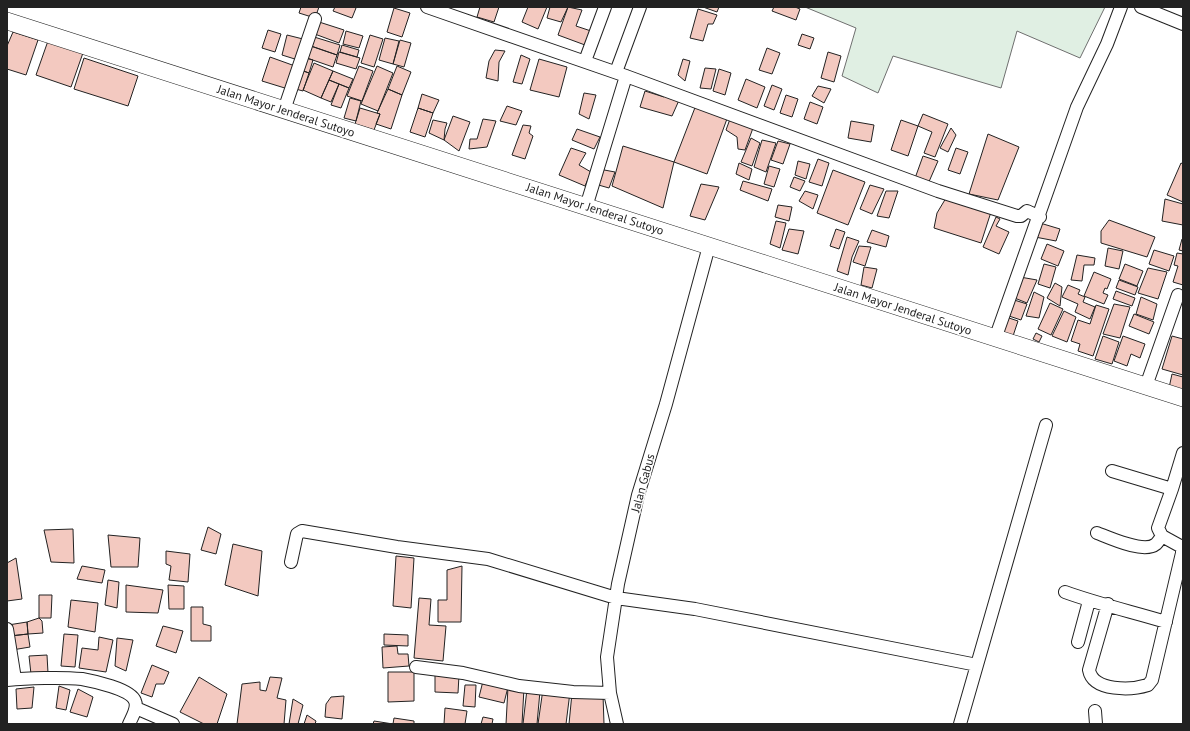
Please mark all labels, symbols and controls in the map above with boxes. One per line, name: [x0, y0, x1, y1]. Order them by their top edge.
street label: Jalan Mayor Jenderal Sutoyo: [215, 81, 357, 140]
street label: Jalan Mayor Jenderal Sutoyo: [524, 179, 666, 238]
street label: Jalan Mayor Jenderal Sutoyo: [832, 279, 974, 338]
street label: Jalan Gabus: [627, 452, 658, 515]

